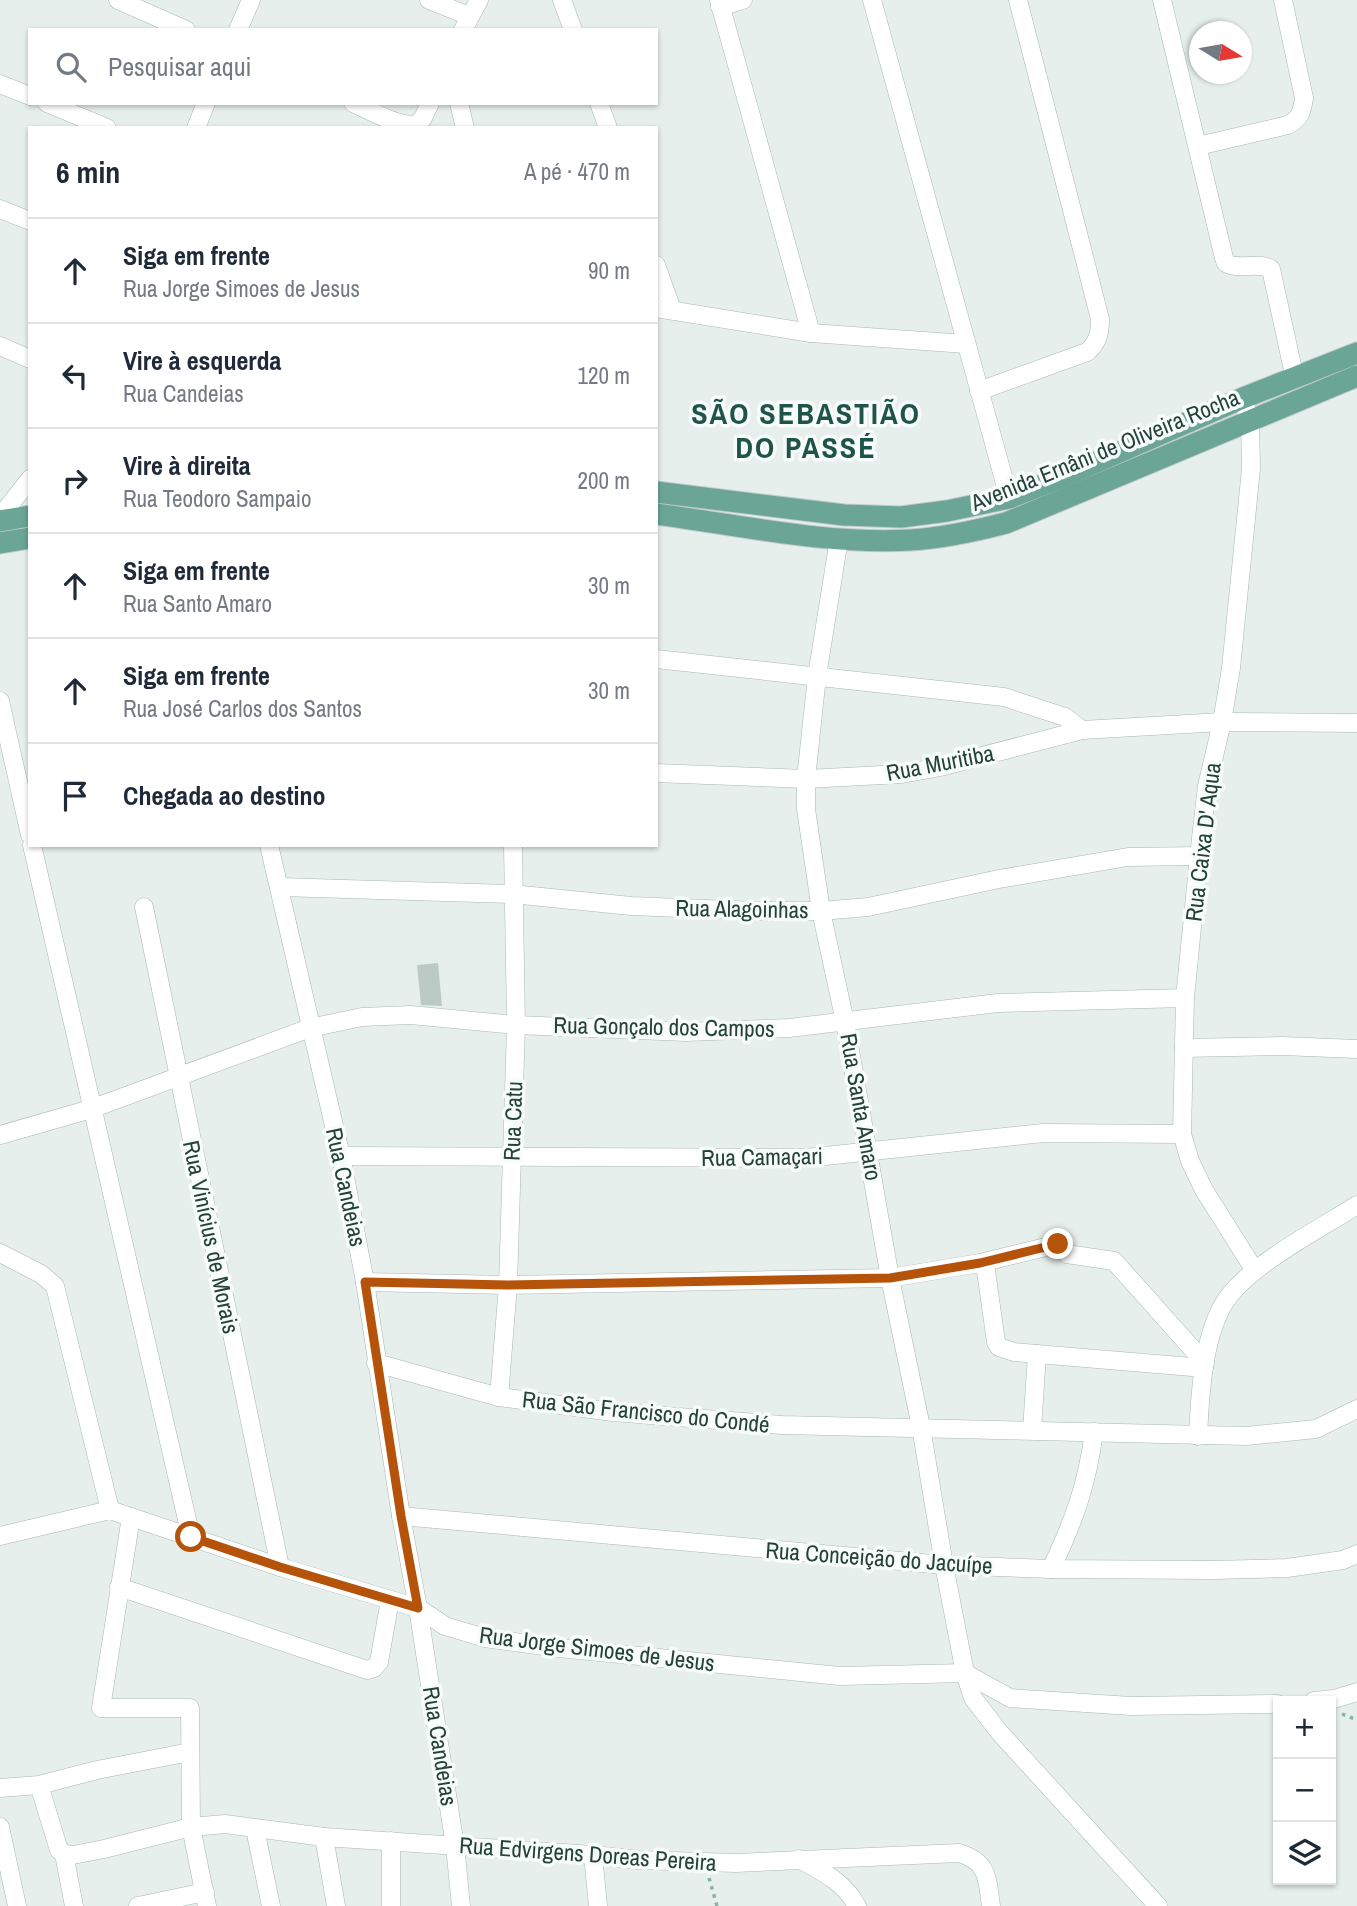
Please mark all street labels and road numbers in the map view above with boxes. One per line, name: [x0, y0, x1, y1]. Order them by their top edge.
street label: Avenida Ernâni de Oliveira Rocha: [965, 381, 1244, 518]
street label: Rua Muritiba: [883, 737, 997, 788]
street label: Rua Caixa D' Aqua: [1177, 760, 1228, 923]
street label: Rua Alagoinhas: [675, 892, 809, 925]
street label: Rua Gonçalo dos Campos: [553, 1009, 775, 1044]
street label: Rua Santa Amaro: [833, 1031, 890, 1183]
street label: Rua Catu: [496, 1081, 529, 1161]
street label: Rua Candeias: [319, 1125, 374, 1249]
street label: Rua Vinícius de Morais: [176, 1137, 247, 1336]
street label: Rua Camaçari: [701, 1140, 823, 1173]
street label: Rua São Francisco do Condé: [521, 1383, 771, 1440]
street label: Rua Conceição do Jacuípe: [764, 1534, 994, 1581]
street label: Rua Jorge Simoes de Jesus: [478, 1619, 717, 1678]
street label: Rua Candeias: [416, 1684, 465, 1808]
street label: Rua Edvirgens Doreas Pereira: [458, 1829, 718, 1878]

